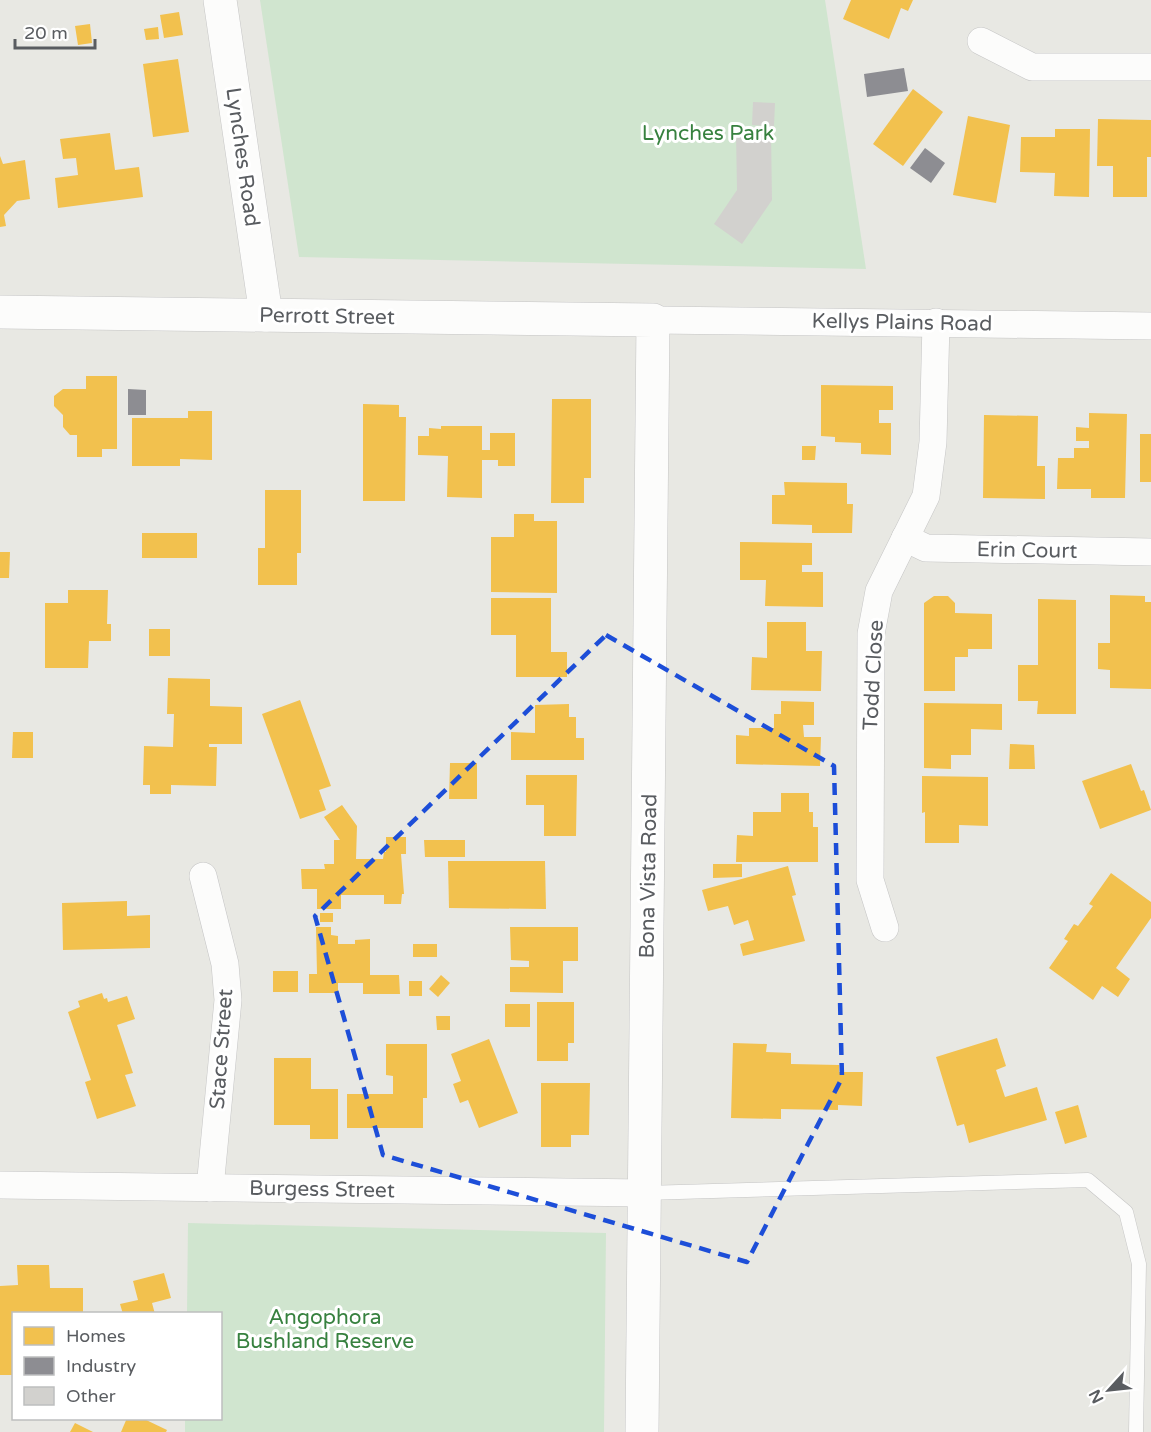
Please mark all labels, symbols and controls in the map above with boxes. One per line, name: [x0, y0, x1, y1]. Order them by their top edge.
scale bar: [15, 12, 94, 50]
text: 20 m: [24, 22, 68, 44]
street label: Lynches Road: [220, 86, 265, 228]
park label: Lynches Park: [642, 121, 774, 146]
street label: Perrott Street: [259, 303, 395, 330]
street label: Kellys Plains Road: [811, 308, 992, 337]
street label: Erin Court: [976, 537, 1078, 564]
street label: Todd Close: [858, 619, 889, 731]
street label: Bona Vista Road: [635, 793, 662, 959]
street label: Stace Street: [205, 988, 238, 1110]
street label: Burgess Street: [249, 1176, 395, 1203]
park label: Angophora Bushland Reserve: [236, 1305, 414, 1354]
legend: [12, 1312, 222, 1420]
text: Homes: [66, 1325, 126, 1347]
text: Industry: [66, 1355, 137, 1377]
north arrow: [1079, 1360, 1139, 1420]
text: Other: [66, 1385, 116, 1407]
text: N: [1085, 1386, 1108, 1407]

